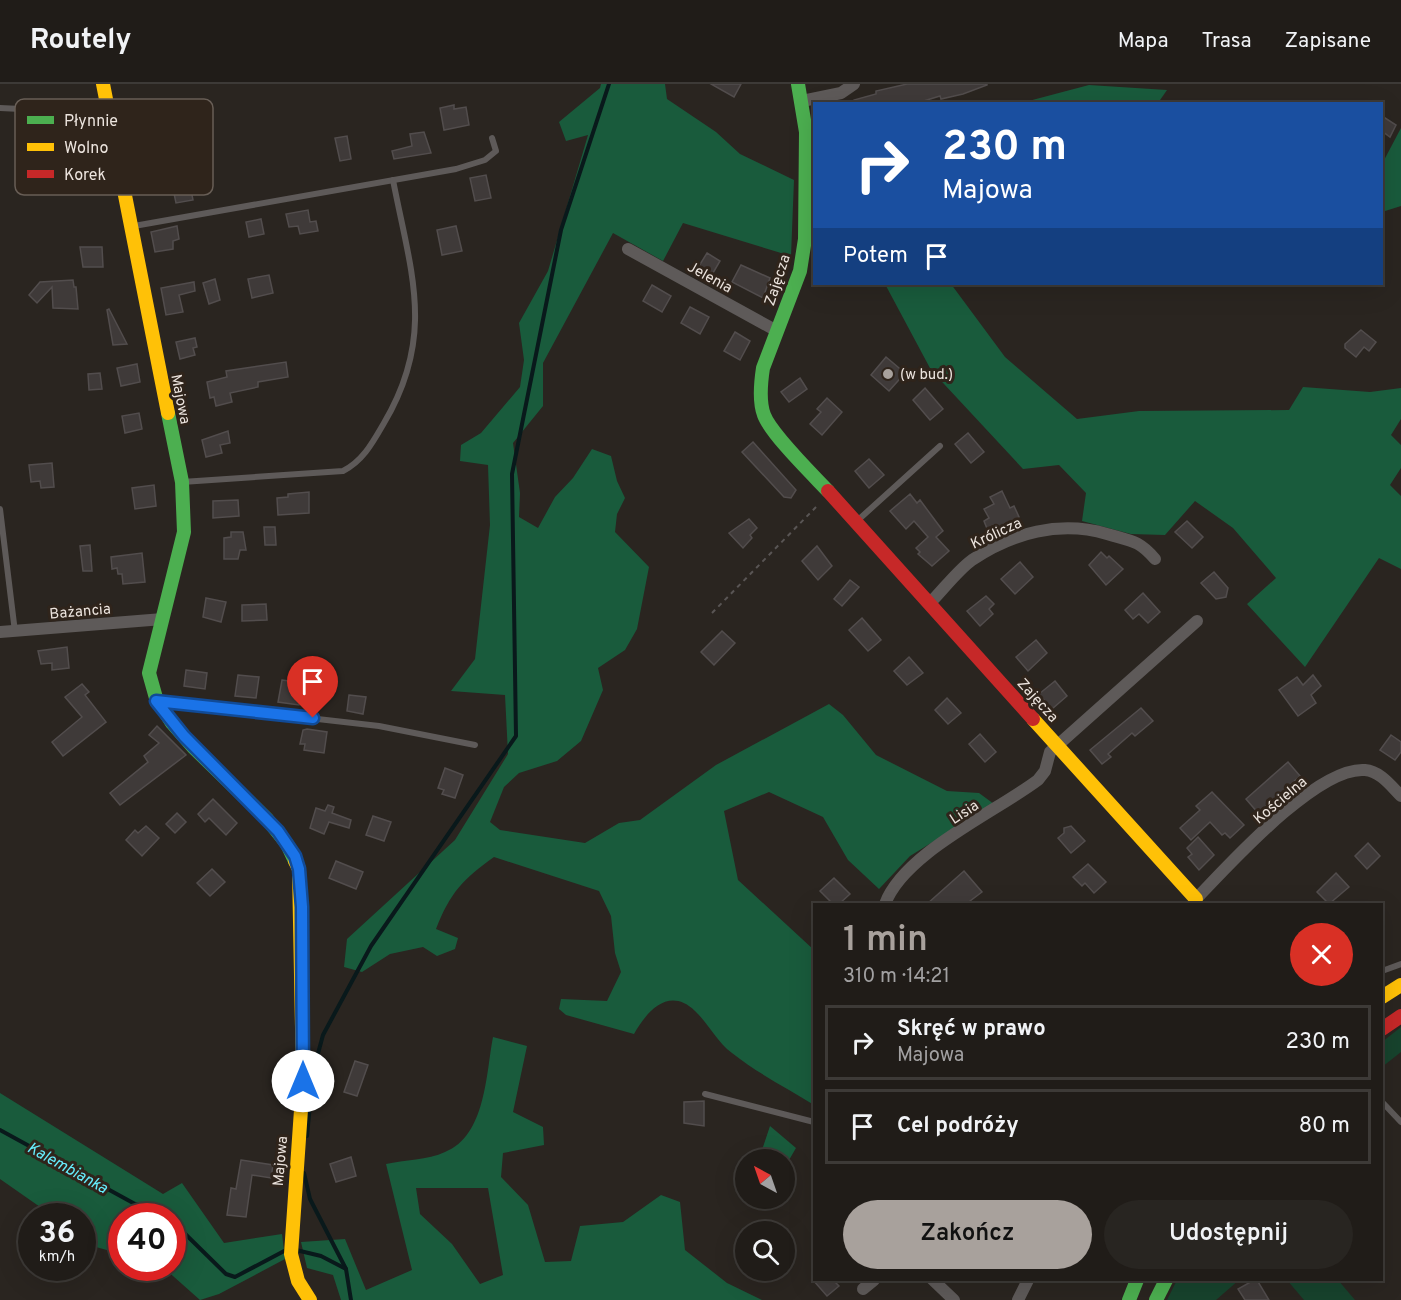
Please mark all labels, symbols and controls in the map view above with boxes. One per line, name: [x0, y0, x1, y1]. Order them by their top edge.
text: Routely: [30, 23, 131, 59]
text: Mapa: [1118, 28, 1169, 55]
text: Trasa: [1202, 28, 1251, 55]
text: Zapisane: [1284, 28, 1371, 55]
legend: [15, 99, 213, 195]
text: Płynnie: [64, 112, 118, 132]
text: 230 m: [942, 122, 1067, 175]
icon: right: [843, 126, 921, 204]
text: Wolno: [64, 139, 108, 159]
text: Korek: [64, 166, 106, 186]
text: Majowa: [942, 174, 1033, 208]
icon: arrive: [920, 240, 953, 273]
text: Potem: [843, 243, 908, 270]
street label: Zajęcza: [761, 252, 796, 309]
street label: Jelenia: [683, 258, 735, 298]
place label: (w bud.): [900, 366, 953, 385]
marker: (w bud.): [881, 367, 895, 381]
street label: Majowa: [165, 373, 194, 426]
street label: Królicza: [968, 514, 1025, 554]
street label: Bażancia: [49, 600, 112, 625]
pin: [287, 656, 338, 718]
icon: arrive: [296, 665, 329, 698]
street label: Zajęcza: [1012, 675, 1062, 727]
street label: Kościelna: [1250, 773, 1312, 829]
street label: Lisia: [947, 797, 983, 830]
text: 1 min: [843, 918, 928, 964]
button: close: [1290, 923, 1353, 986]
text: 310 m · 14:21: [843, 964, 950, 990]
text: Skręć w prawo: [897, 1016, 1046, 1043]
icon: right: [846, 1026, 879, 1059]
text: 230 m: [1286, 1029, 1350, 1056]
text: Majowa: [897, 1043, 964, 1069]
position arrow: [271, 1049, 335, 1113]
icon: arrive: [846, 1110, 879, 1143]
text: Cel podróży: [897, 1113, 1019, 1140]
text: 80 m: [1299, 1113, 1350, 1140]
street label: Majowa: [270, 1135, 293, 1187]
water label: Kalembianka: [23, 1138, 111, 1199]
north arrow: [735, 1149, 795, 1209]
map controls: [735, 1149, 795, 1281]
button: Zakończ: [843, 1200, 1092, 1269]
button: Udostępnij: [1104, 1200, 1353, 1269]
speed limit sign: 40: [108, 1203, 186, 1281]
text: 36: [39, 1216, 75, 1253]
button: search: [735, 1221, 795, 1281]
text: km/h: [39, 1248, 75, 1267]

